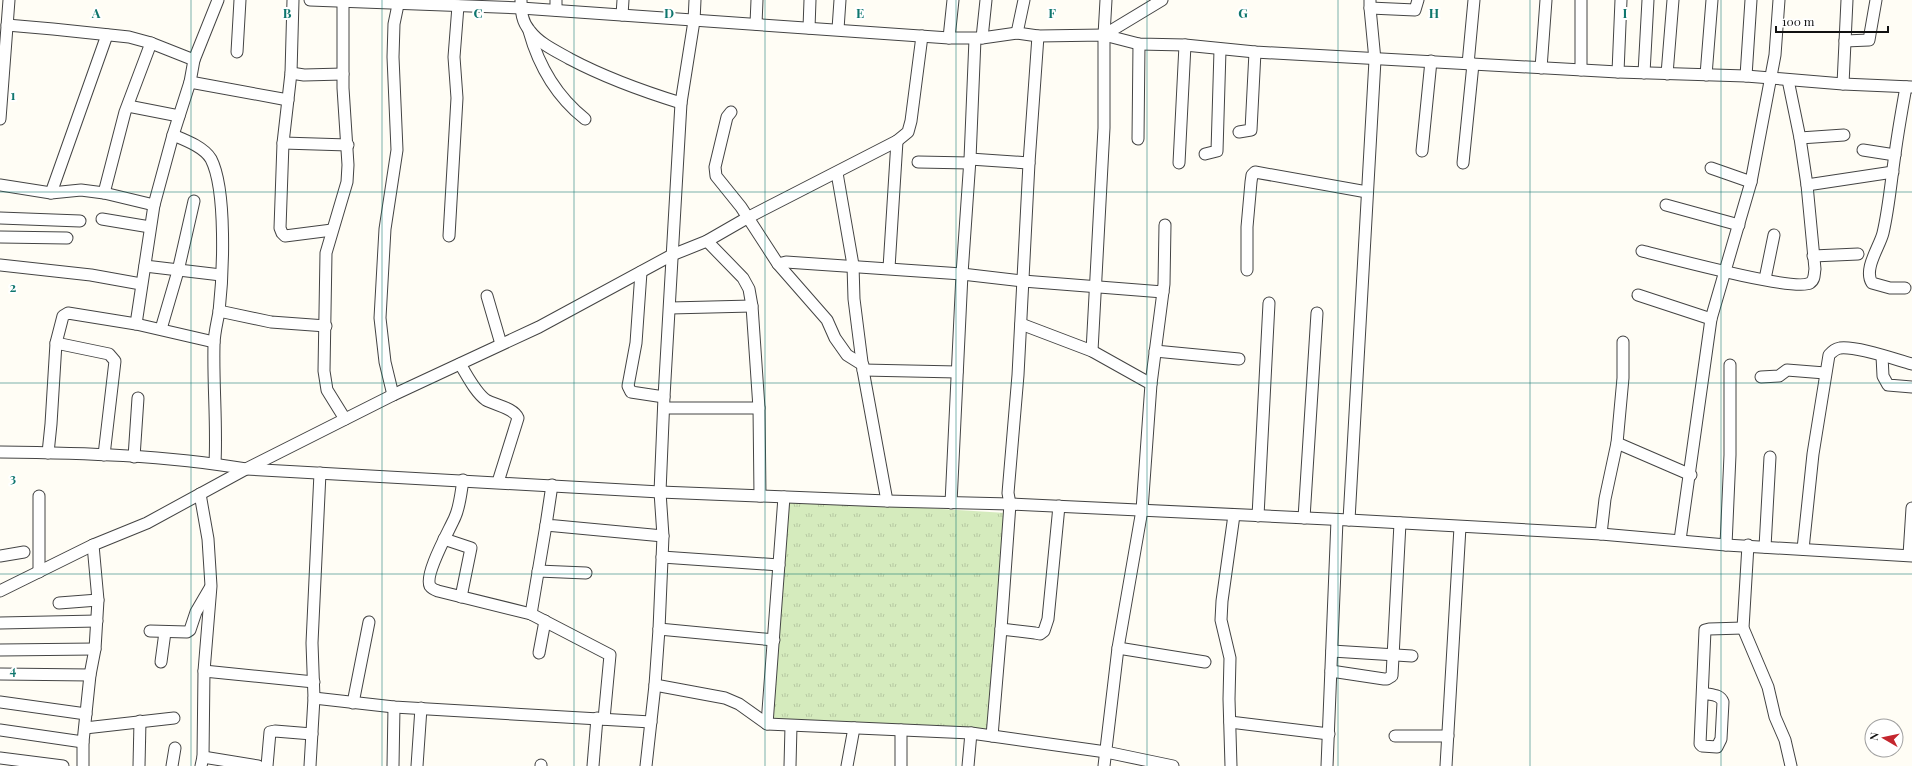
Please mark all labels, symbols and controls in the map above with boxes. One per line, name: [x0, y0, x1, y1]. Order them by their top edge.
text: A: [91, 4, 101, 21]
text: B: [283, 4, 292, 21]
text: C: [473, 4, 483, 21]
text: D: [664, 4, 674, 21]
text: E: [856, 4, 864, 21]
text: F: [1048, 4, 1056, 21]
text: G: [1238, 4, 1248, 21]
text: H: [1429, 4, 1439, 21]
text: I: [1623, 4, 1628, 21]
scale bar: [1776, 8, 1888, 34]
text: 100 m: [1782, 13, 1815, 29]
text: 1: [11, 86, 16, 103]
text: 2: [10, 278, 17, 295]
text: 3: [10, 469, 16, 486]
text: 4: [10, 661, 17, 678]
north arrow: [1864, 718, 1904, 758]
text: N: [1866, 731, 1882, 741]

